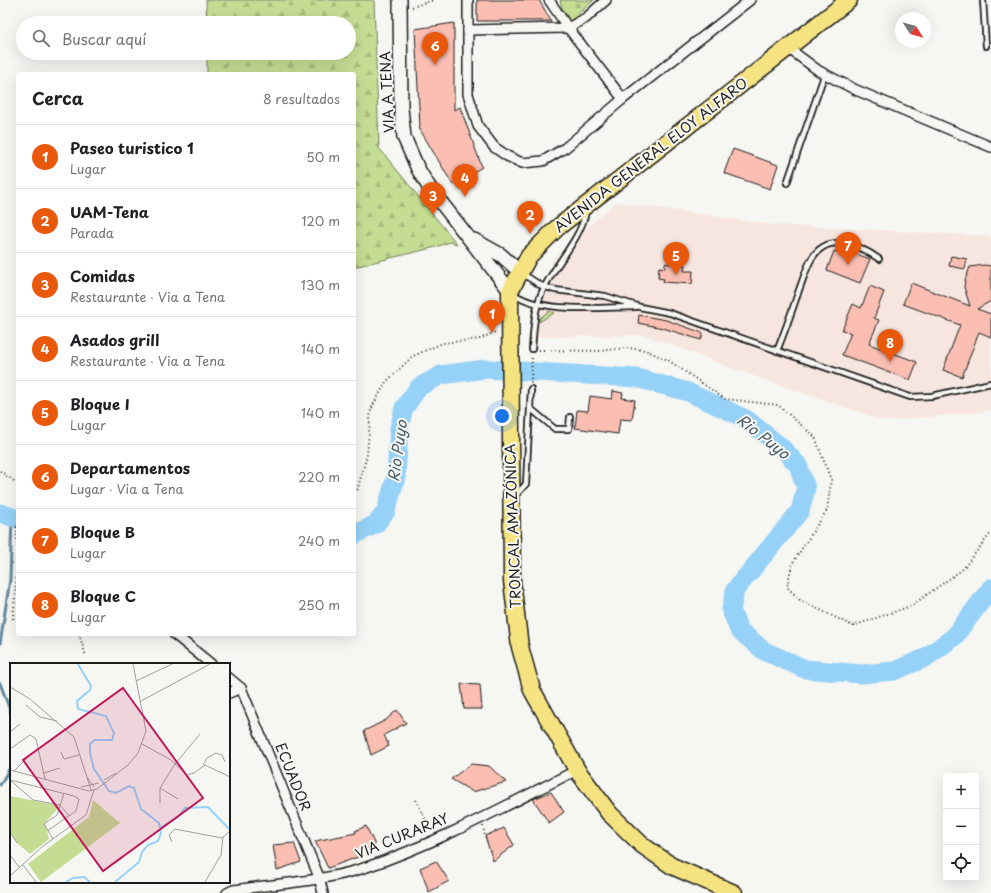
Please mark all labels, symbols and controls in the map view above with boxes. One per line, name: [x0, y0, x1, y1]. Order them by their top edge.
north arrow: [895, 12, 931, 48]
search box: [16, 16, 356, 60]
icon: search: [30, 27, 52, 49]
text: Buscar aquí: [62, 27, 146, 50]
pin: 6: [422, 32, 448, 65]
street label: VIA A TENA: [374, 50, 399, 133]
street label: AVENIDA GENERAL ELOY ALFARO: [549, 72, 752, 237]
text: Cerca: [32, 85, 83, 111]
text: 8 resultados: [263, 89, 340, 108]
text: Paseo turistico 1: [70, 136, 194, 159]
text: 1: [42, 147, 48, 166]
text: 50 m: [306, 147, 340, 166]
text: Lugar: [70, 159, 106, 178]
pin: 4: [452, 164, 478, 197]
pin: 3: [420, 182, 446, 215]
text: UAM-Tena: [70, 200, 149, 223]
pin: 2: [517, 201, 543, 234]
text: 2: [40, 211, 50, 230]
text: 120 m: [301, 211, 340, 230]
text: Parada: [70, 223, 114, 242]
pin: 7: [835, 232, 861, 265]
pin: 5: [663, 242, 689, 275]
text: Comidas: [70, 264, 135, 287]
text: 3: [41, 275, 49, 294]
text: 130 m: [301, 275, 340, 294]
text: Restaurante · Via a Tena: [70, 287, 225, 306]
pin: 1: [479, 300, 505, 333]
text: Asados grill: [70, 328, 159, 351]
pin: 8: [877, 329, 903, 362]
text: 4: [41, 339, 49, 358]
text: 140 m: [301, 339, 340, 358]
text: Restaurante · Via a Tena: [70, 351, 225, 370]
text: Bloque I: [70, 392, 130, 415]
text: 5: [41, 403, 49, 422]
text: 140 m: [301, 403, 340, 422]
your location: [492, 406, 512, 426]
water label: Rio Puyo: [733, 408, 796, 465]
text: Lugar: [70, 415, 106, 434]
water label: Rio Puyo: [381, 417, 412, 483]
street label: TRONCAL AMAZÓNICA: [499, 443, 526, 609]
text: Departamentos: [70, 456, 190, 479]
text: 6: [40, 467, 50, 486]
text: 220 m: [298, 467, 340, 486]
text: Lugar · Via a Tena: [70, 479, 184, 498]
text: Bloque B: [70, 520, 135, 543]
text: 7: [41, 531, 49, 550]
text: 240 m: [298, 531, 340, 550]
text: Lugar: [70, 543, 106, 562]
text: Bloque C: [70, 584, 136, 607]
text: 8: [41, 595, 49, 614]
text: 250 m: [298, 595, 340, 614]
text: Lugar: [70, 607, 106, 626]
inset map: [10, 663, 230, 883]
street label: ECUADOR: [270, 740, 317, 814]
map controls: [943, 773, 979, 881]
button: +: [943, 773, 979, 809]
street label: VIA CURARAY: [352, 807, 452, 864]
button: −: [943, 809, 979, 845]
button: locate: [943, 845, 979, 881]

